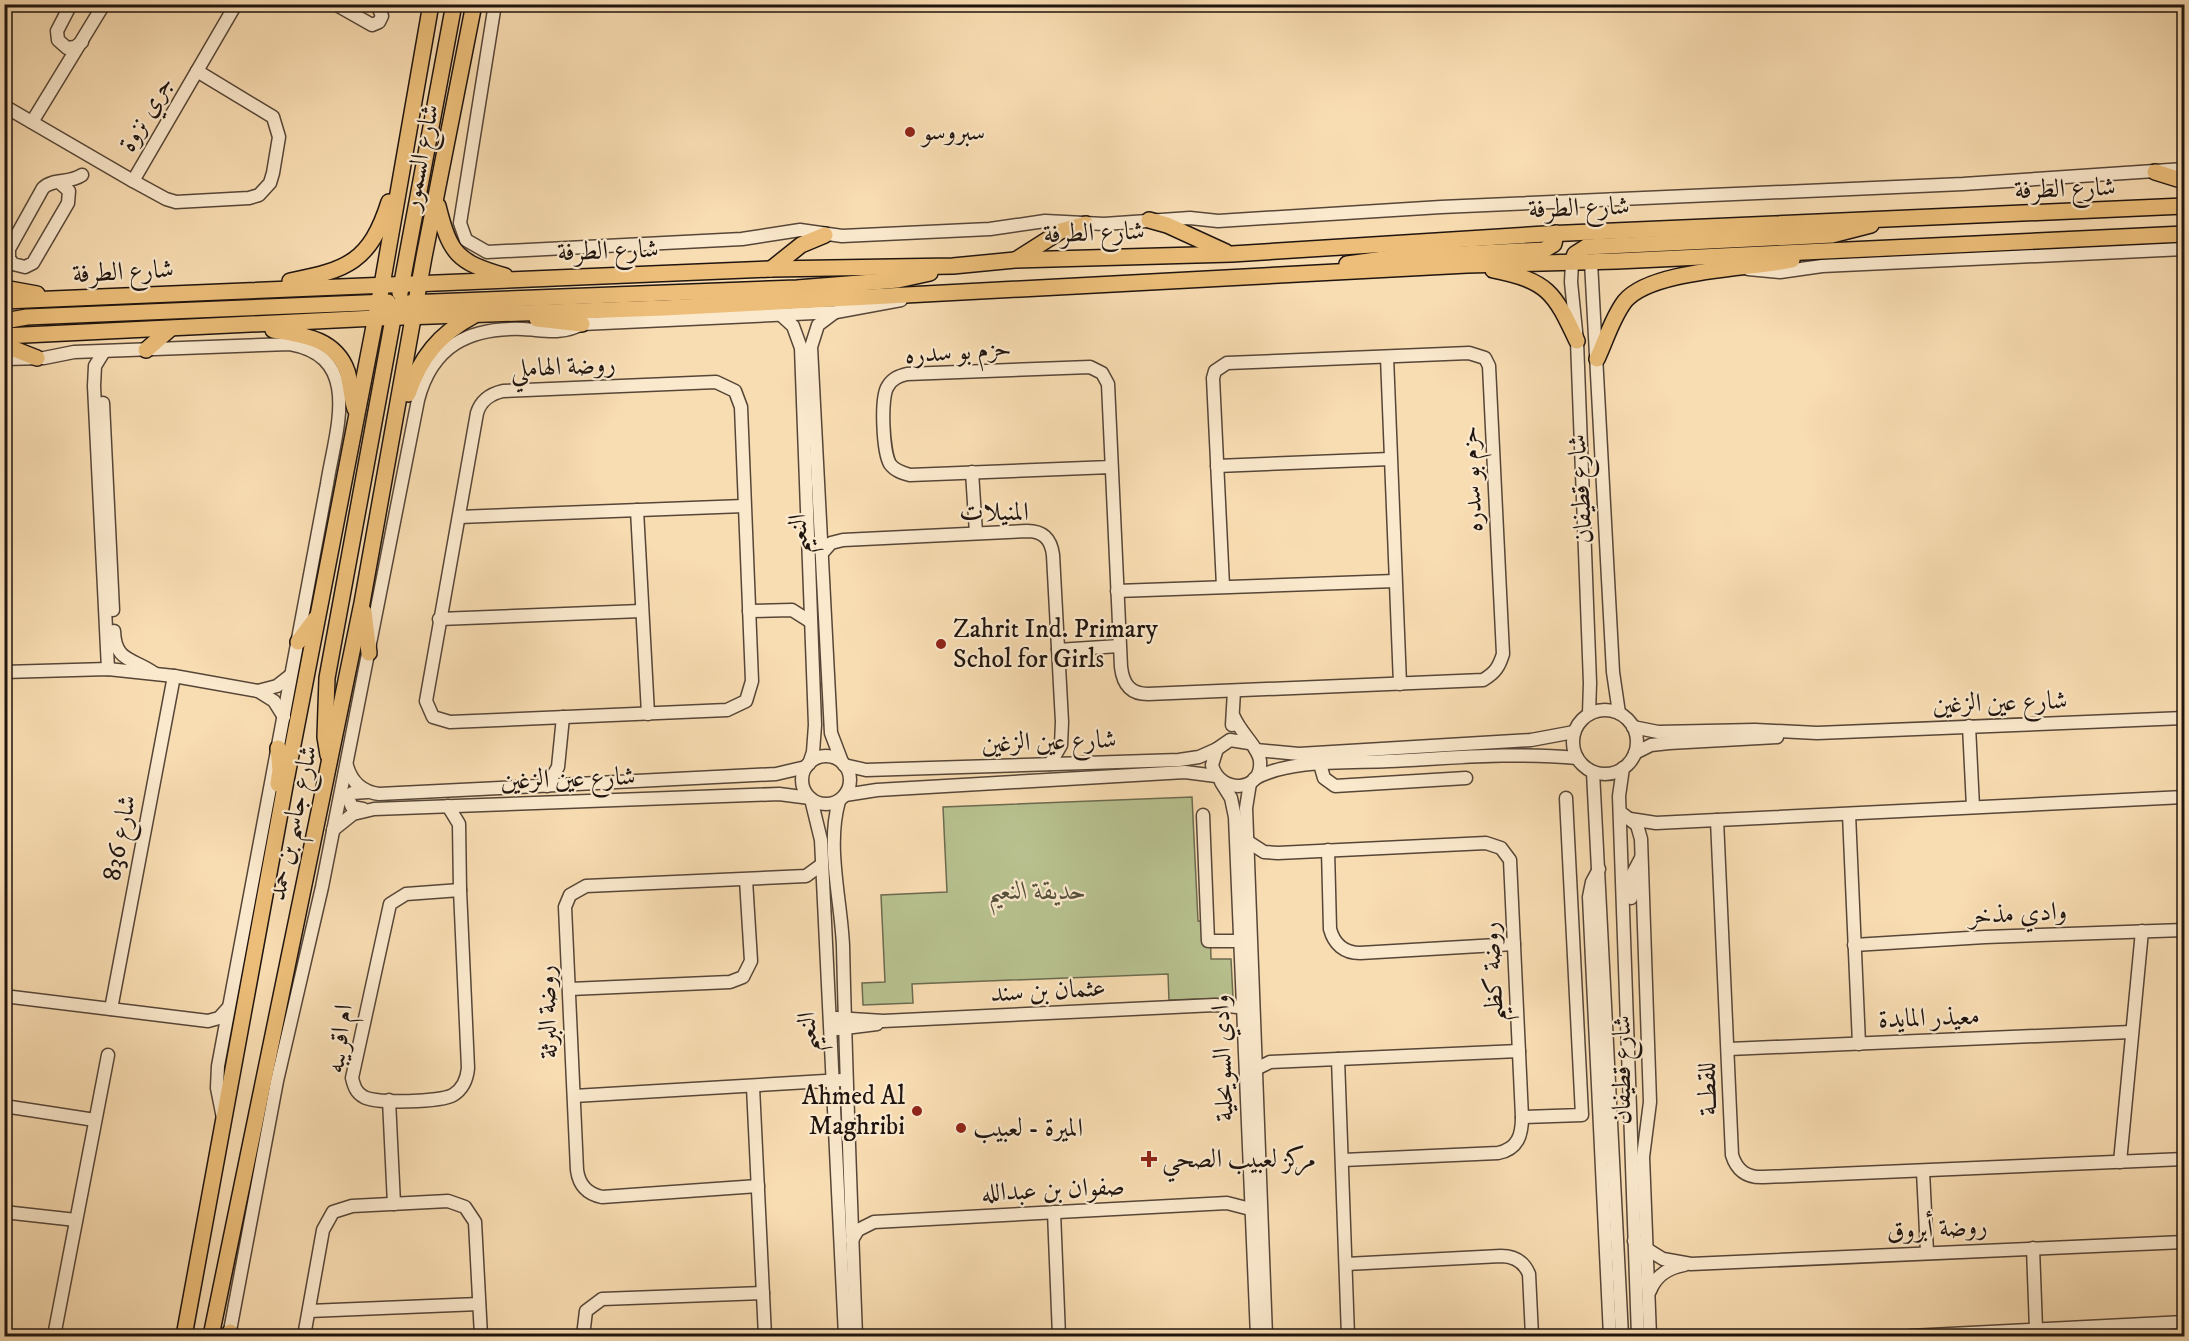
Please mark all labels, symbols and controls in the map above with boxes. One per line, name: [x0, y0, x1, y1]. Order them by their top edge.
street label: جري نزوة: [111, 70, 183, 159]
street label: شارع السمور: [394, 101, 451, 216]
place label: سبروسو: [919, 116, 985, 149]
marker: سبروسو: [903, 125, 917, 139]
street label: شارع الطرفة: [2014, 171, 2117, 211]
street label: شارع الطرفة: [1528, 190, 1631, 230]
street label: شارع الطرفة: [1043, 215, 1146, 255]
street label: شارع الطرفة: [557, 233, 660, 273]
street label: شارع الطرفة: [71, 253, 175, 295]
street label: حزم بو سدره: [904, 332, 1013, 377]
street label: روضة الهاملي: [509, 348, 617, 393]
street label: حزم بو سدره: [1453, 425, 1496, 533]
street label: شارع قطيفان: [1561, 433, 1605, 545]
street label: المنيلات: [959, 496, 1029, 529]
street label: النعيم: [781, 512, 825, 555]
place label: Zahrit Ind. Primary Schol for Girls: [953, 613, 1158, 676]
marker: Zahrit Ind. Primary Schol for Girls: [934, 637, 948, 651]
street label: شارع عين الزغين: [1932, 684, 2068, 726]
street label: شارع عين الزغين: [981, 723, 1117, 765]
street label: شارع جاسم بن حمد: [260, 742, 333, 905]
street label: شارع عين الزغين: [500, 760, 636, 802]
street label: شارع 836: [96, 792, 148, 885]
park label: حديقة النعيم: [988, 875, 1086, 916]
street label: وادي مذخر: [1965, 895, 2068, 936]
street label: روضة كظيم: [1474, 921, 1520, 1023]
street label: روضة البرثة: [530, 965, 566, 1059]
street label: عثمان بن سند: [989, 971, 1107, 1011]
street label: وادي السويحلية: [1204, 994, 1245, 1122]
street label: معيذر المايدة: [1878, 1000, 1980, 1036]
street label: ام اقريبه: [319, 1002, 366, 1076]
street label: النعيم: [790, 1010, 834, 1053]
street label: شارع قطيفان: [1606, 1015, 1643, 1125]
street label: للقطــة: [1691, 1062, 1725, 1116]
place label: Ahmed Al Maghribi: [802, 1080, 905, 1143]
marker: Ahmed Al Maghribi: [910, 1104, 924, 1118]
place label: الميرة - لعبيب: [973, 1112, 1083, 1145]
marker: الميرة - لعبيب: [954, 1121, 968, 1135]
place label: مركز لعبيب الصحي: [1162, 1143, 1316, 1183]
marker: مركز لعبيب الصحي: [1140, 1150, 1158, 1168]
street label: صفوان بن عبدالله: [980, 1170, 1126, 1210]
street label: روضة أبروق: [1886, 1208, 1988, 1248]

